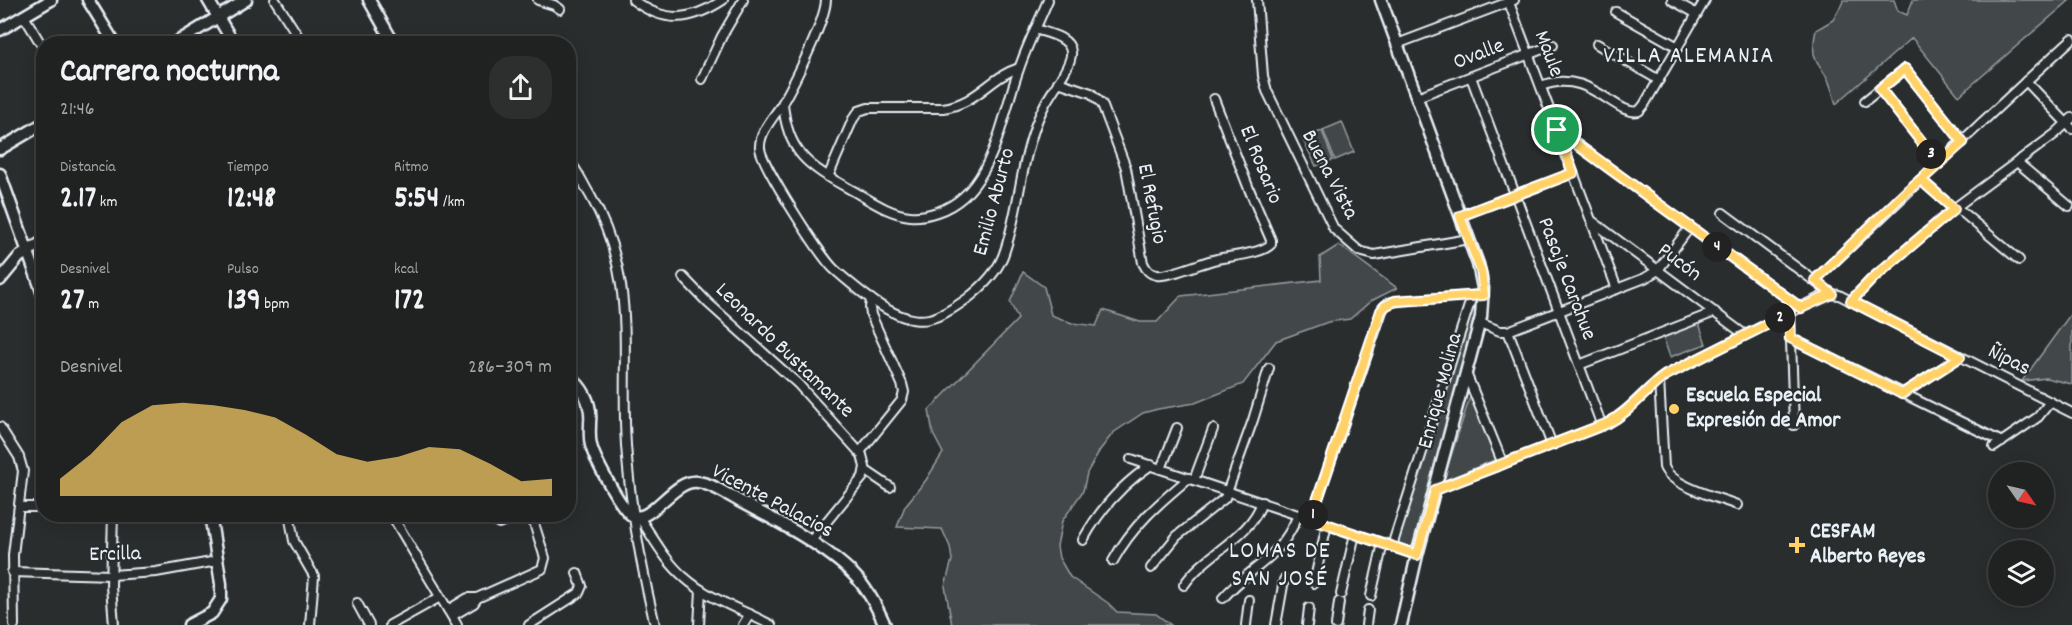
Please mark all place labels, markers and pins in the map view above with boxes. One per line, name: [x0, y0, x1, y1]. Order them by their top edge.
pin: [1531, 104, 1582, 155]
pin: 3: [1916, 139, 1946, 169]
pin: 4: [1702, 232, 1732, 262]
pin: 2: [1765, 303, 1795, 333]
place label: Escuela Especial Expresión de Amor: [1686, 381, 1841, 437]
marker: Escuela Especial Expresión de Amor: [1667, 402, 1681, 416]
pin: 1: [1298, 500, 1328, 530]
place label: CESFAM Alberto Reyes: [1810, 517, 1926, 573]
marker: CESFAM Alberto Reyes: [1788, 536, 1806, 554]

